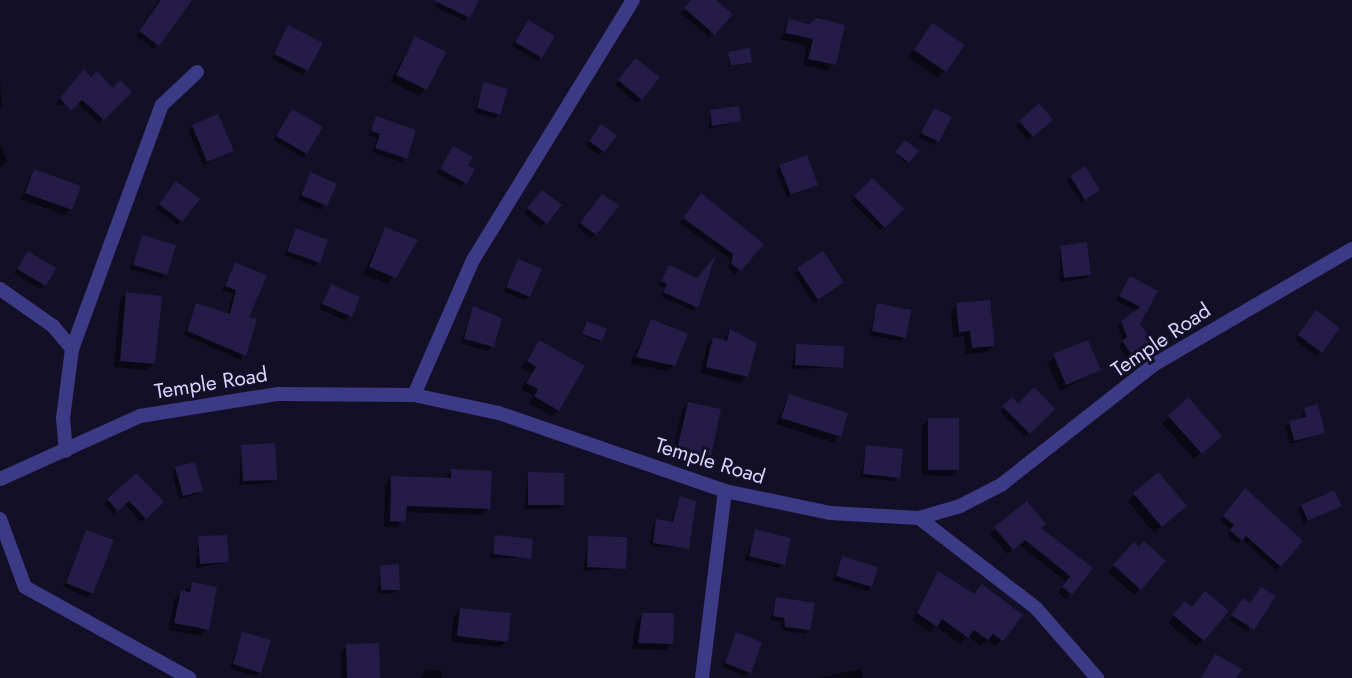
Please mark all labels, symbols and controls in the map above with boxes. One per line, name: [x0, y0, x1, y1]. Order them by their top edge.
street label: Temple Road: [1107, 298, 1215, 382]
street label: Temple Road: [153, 362, 269, 404]
street label: Temple Road: [652, 432, 768, 490]

